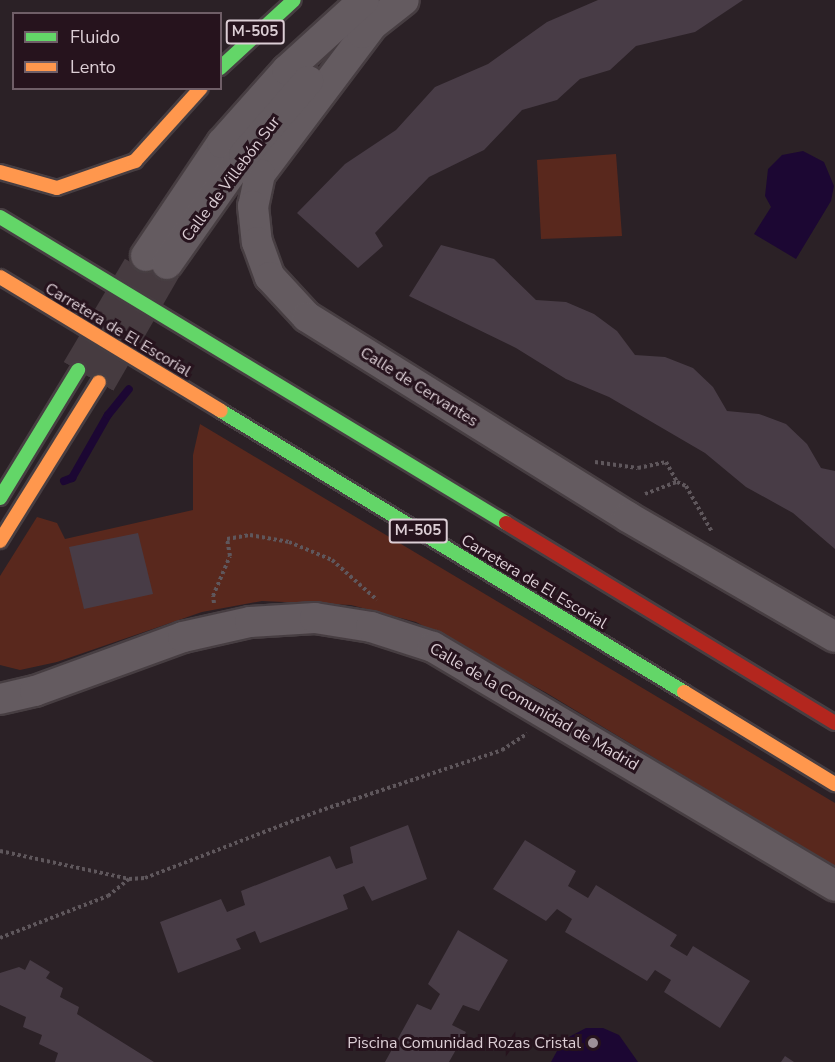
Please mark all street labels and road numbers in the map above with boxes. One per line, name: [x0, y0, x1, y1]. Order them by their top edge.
road number: M-505: [225, 20, 285, 44]
street label: Calle de Villebón Sur: [178, 113, 284, 245]
street label: Carretera de El Escorial: [42, 279, 194, 381]
street label: Calle de Cervantes: [357, 343, 481, 431]
road number: M-505: [388, 519, 448, 543]
street label: Carretera de El Escorial: [458, 531, 610, 633]
street label: Calle de la Comunidad de Madrid: [426, 639, 642, 775]

